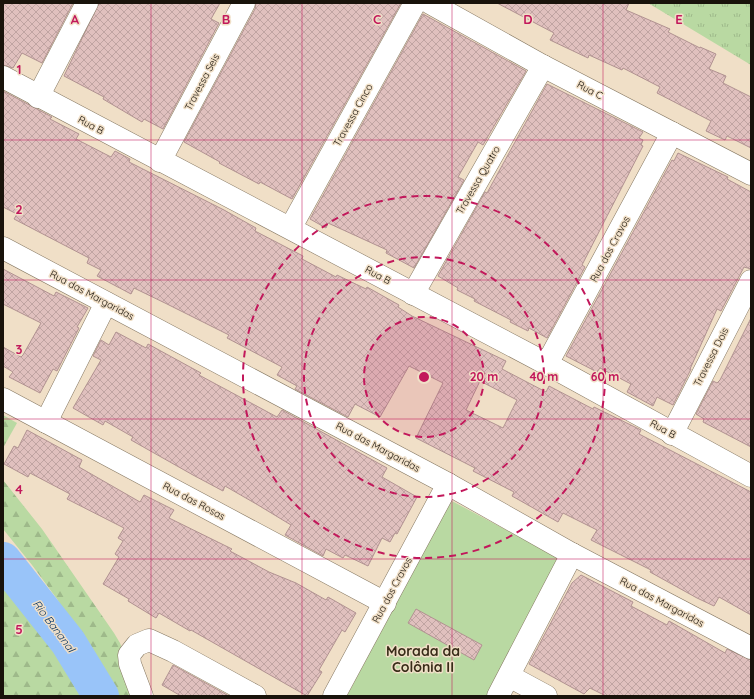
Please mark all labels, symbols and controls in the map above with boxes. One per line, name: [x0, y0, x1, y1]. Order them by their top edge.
text: A: [71, 11, 80, 27]
text: B: [222, 11, 230, 27]
text: C: [373, 11, 381, 27]
text: D: [523, 11, 533, 27]
text: E: [675, 11, 683, 27]
street label: Travessa Seis: [182, 51, 223, 113]
text: 1: [16, 61, 22, 77]
street label: Rua C: [575, 78, 606, 102]
street label: Travessa Cinco: [330, 81, 376, 149]
street label: Rua B: [76, 113, 107, 137]
street label: Travessa Quatro: [453, 143, 503, 217]
text: 2: [15, 201, 23, 217]
street label: Rua dos Cravos: [587, 214, 633, 284]
street label: Rua B: [363, 263, 394, 287]
street label: Rua das Margaridas: [48, 267, 137, 323]
street label: Travessa Dois: [691, 325, 732, 389]
text: 3: [16, 341, 23, 357]
text: 20 m: [470, 369, 498, 384]
text: 40 m: [530, 369, 558, 384]
text: 60 m: [591, 369, 619, 384]
centre of rings: [417, 370, 431, 384]
street label: Rua B: [648, 417, 679, 442]
street label: Rua das Margaridas: [334, 419, 423, 475]
street label: Rua das Rosas: [161, 479, 228, 523]
text: 4: [15, 481, 23, 497]
street label: Rua dos Cravos: [369, 555, 415, 625]
street label: Rua das Margaridas: [618, 574, 707, 630]
water label: Rio Bananal: [30, 597, 79, 656]
text: 5: [15, 621, 23, 637]
district label: Morada da Colônia II: [386, 642, 460, 676]

